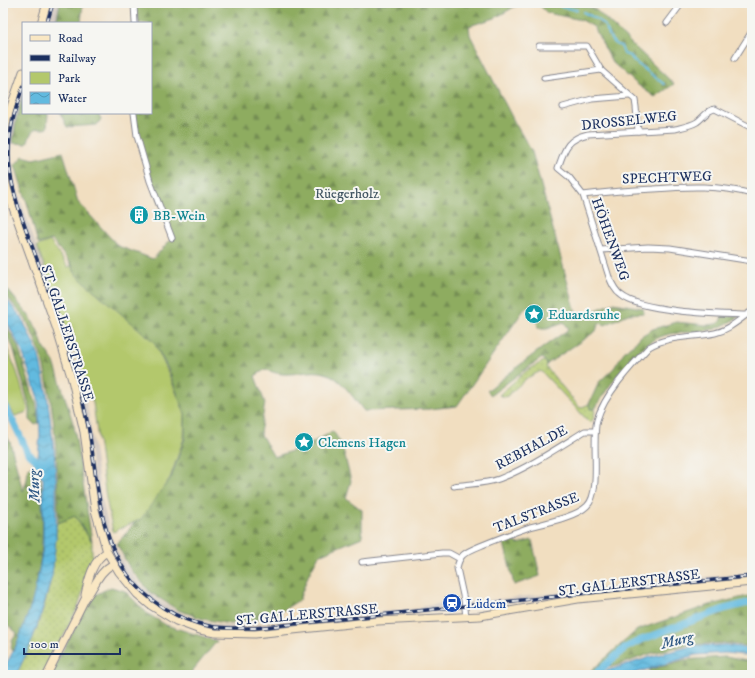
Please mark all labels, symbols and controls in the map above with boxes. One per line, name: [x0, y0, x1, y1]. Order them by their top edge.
legend: [22, 22, 152, 114]
text: Road: [58, 31, 83, 46]
text: Railway: [58, 51, 96, 66]
text: Park: [58, 71, 80, 86]
text: Water: [57, 91, 87, 106]
street label: DROSSELWEG: [580, 107, 678, 135]
street label: SPECHTWEG: [622, 167, 712, 189]
park label: Rüegerholz: [315, 185, 379, 203]
street label: HÖHENWEG: [587, 195, 633, 284]
building icon: BB-Wein: [128, 204, 150, 226]
place label: BB-Wein: [153, 207, 206, 225]
street label: ST. GALLERSTRASSE: [36, 263, 98, 404]
place icon: Eduardsruhe: [523, 303, 545, 325]
place label: Eduardsruhe: [548, 306, 620, 324]
street label: REBHALDE: [492, 421, 571, 474]
place icon: Clemens Hagen: [293, 431, 315, 453]
place label: Clemens Hagen: [318, 434, 407, 452]
water label: Murg: [24, 468, 45, 503]
street label: TALSTRASSE: [491, 488, 582, 537]
street label: ST. GALLERSTRASSE: [557, 565, 701, 601]
station icon: Lüdem: [441, 592, 463, 614]
place label: Lüdem: [466, 595, 507, 613]
street label: ST. GALLERSTRASSE: [235, 600, 379, 630]
water label: Murg: [658, 627, 697, 654]
scale bar: [24, 630, 120, 656]
text: 100 m: [30, 637, 59, 652]

